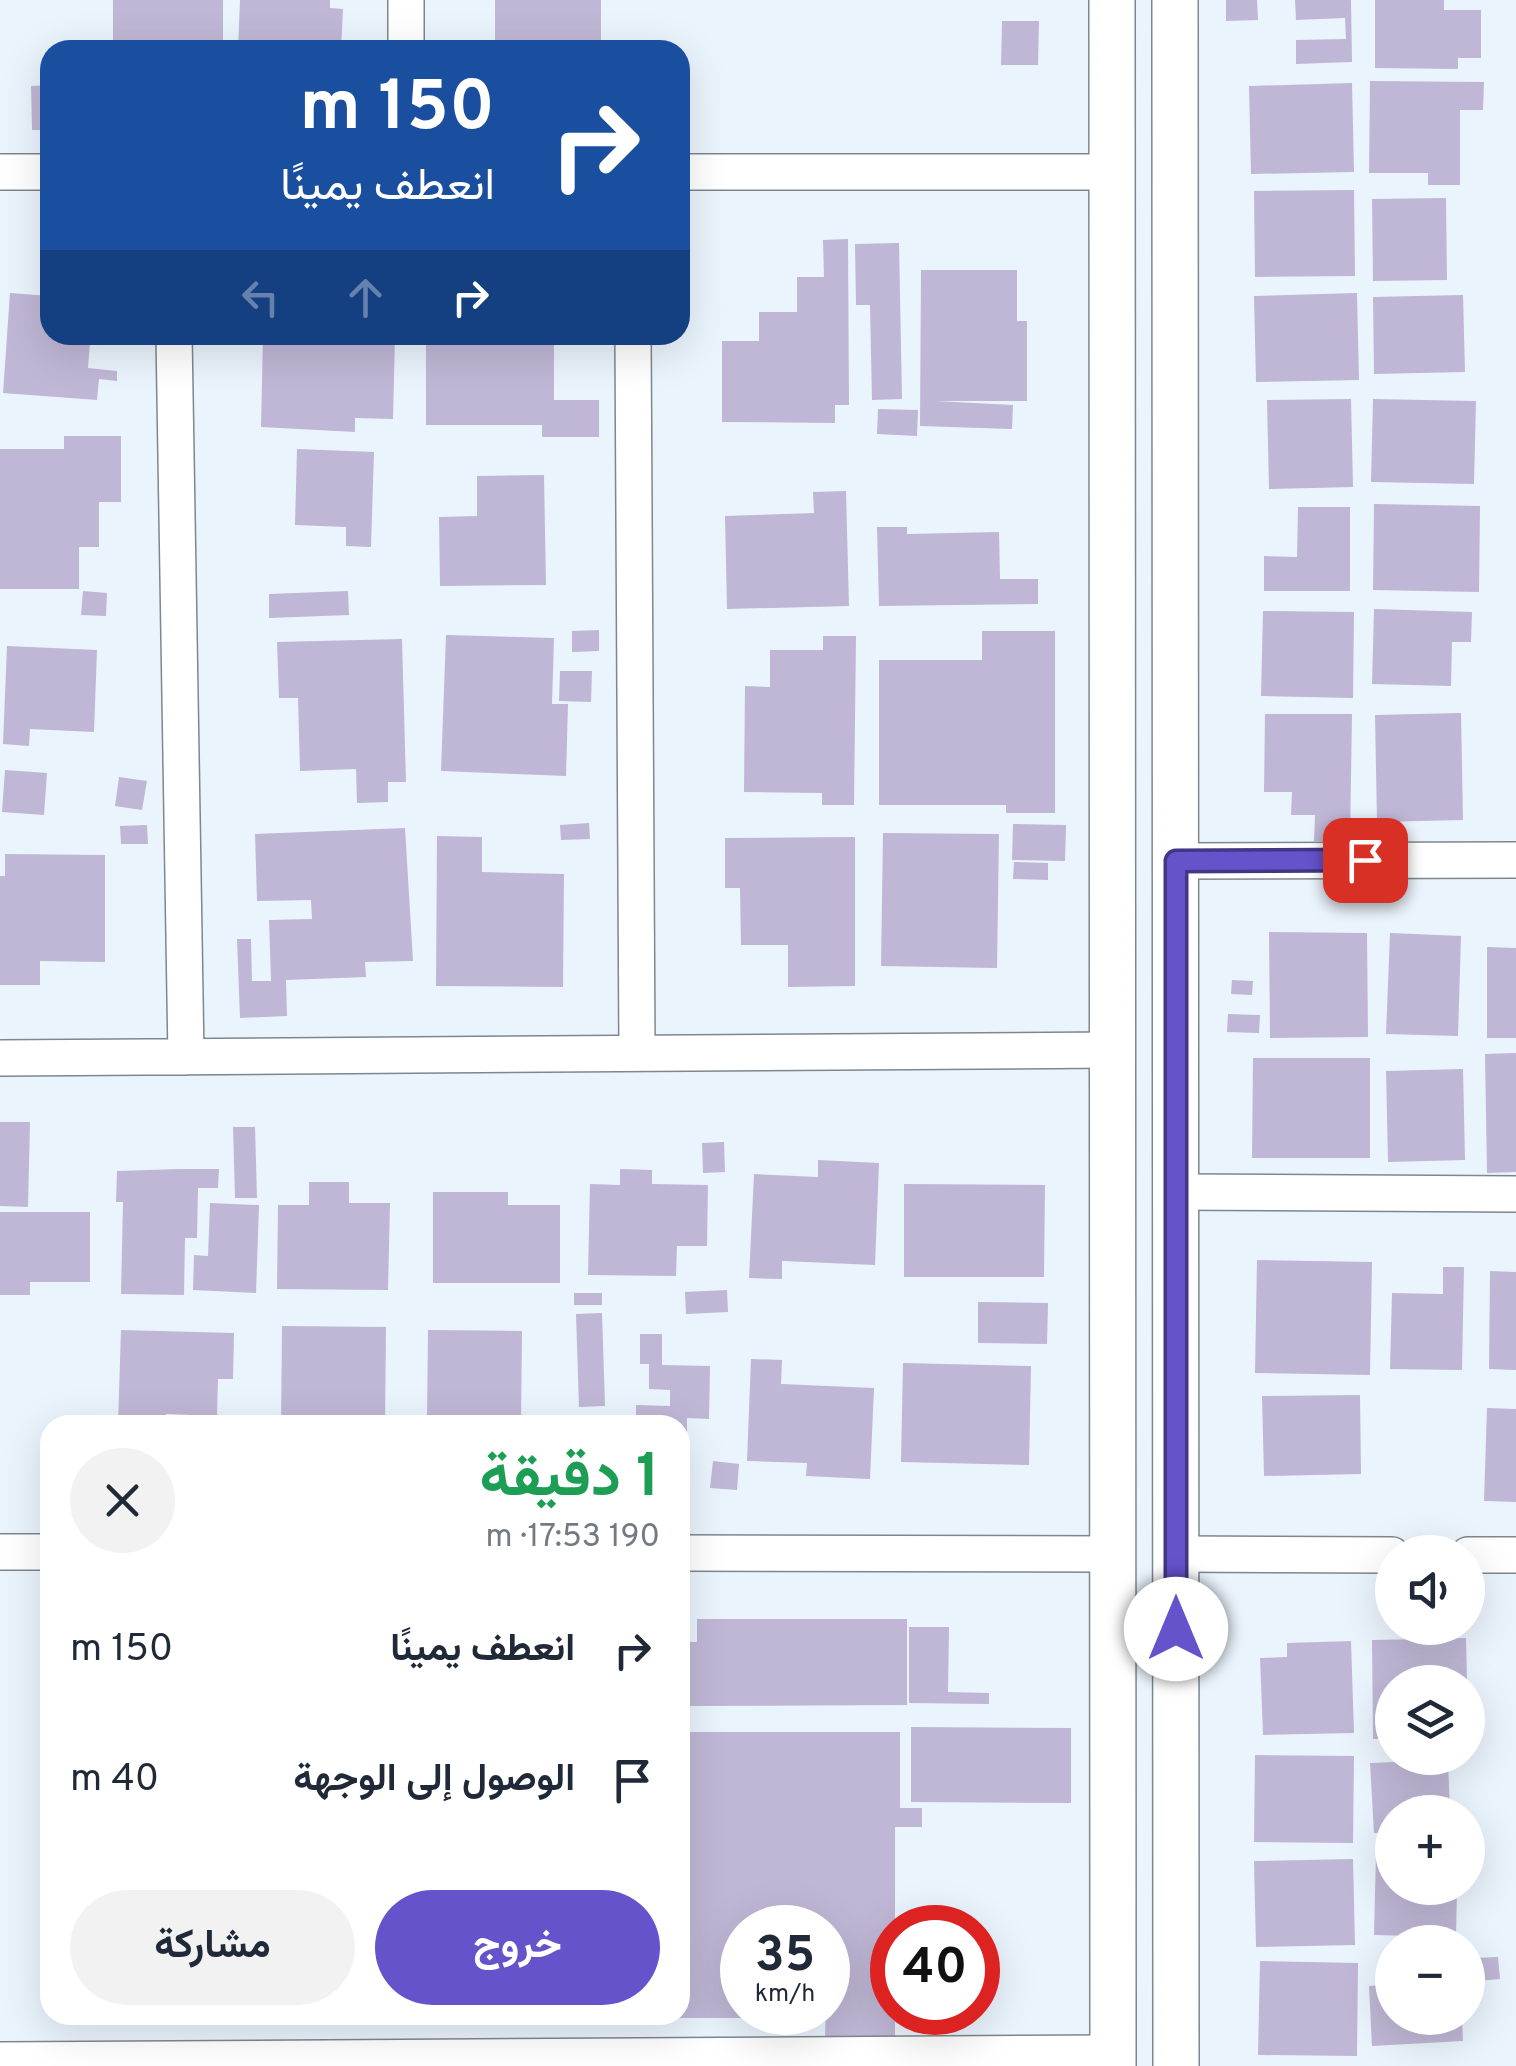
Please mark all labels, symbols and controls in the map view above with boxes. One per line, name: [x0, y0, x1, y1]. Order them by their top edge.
text: 150 m: [300, 66, 495, 155]
icon: right: [530, 80, 660, 210]
text: انعطف يمينًا: [280, 159, 495, 216]
icon: left: [233, 270, 288, 325]
icon: ahead: [338, 270, 393, 325]
icon: right: [443, 270, 498, 325]
pin: [1323, 818, 1408, 903]
icon: arrive: [1338, 833, 1393, 888]
text: 1 دقيقة: [480, 1442, 660, 1518]
button: close: [70, 1448, 175, 1553]
text: 190 m · 17:53: [485, 1518, 660, 1558]
map controls: [1375, 1535, 1485, 2035]
button: sound: [1375, 1535, 1485, 1645]
position arrow: [1124, 1577, 1228, 1681]
icon: right: [605, 1623, 660, 1678]
text: 150 m: [70, 1626, 173, 1675]
text: انعطف يمينًا: [390, 1626, 575, 1675]
button: layers: [1375, 1665, 1485, 1775]
icon: arrive: [605, 1753, 660, 1808]
text: 40 m: [70, 1756, 159, 1805]
text: الوصول إلى الوجهة: [293, 1756, 575, 1805]
button: +: [1375, 1795, 1485, 1905]
button: مشاركة: [70, 1890, 355, 2005]
button: خروج: [375, 1890, 660, 2005]
speed limit sign: 40: [870, 1905, 1000, 2035]
button: −: [1375, 1925, 1485, 2035]
text: 35: [755, 1926, 815, 1989]
text: km/h: [755, 1979, 815, 2011]

